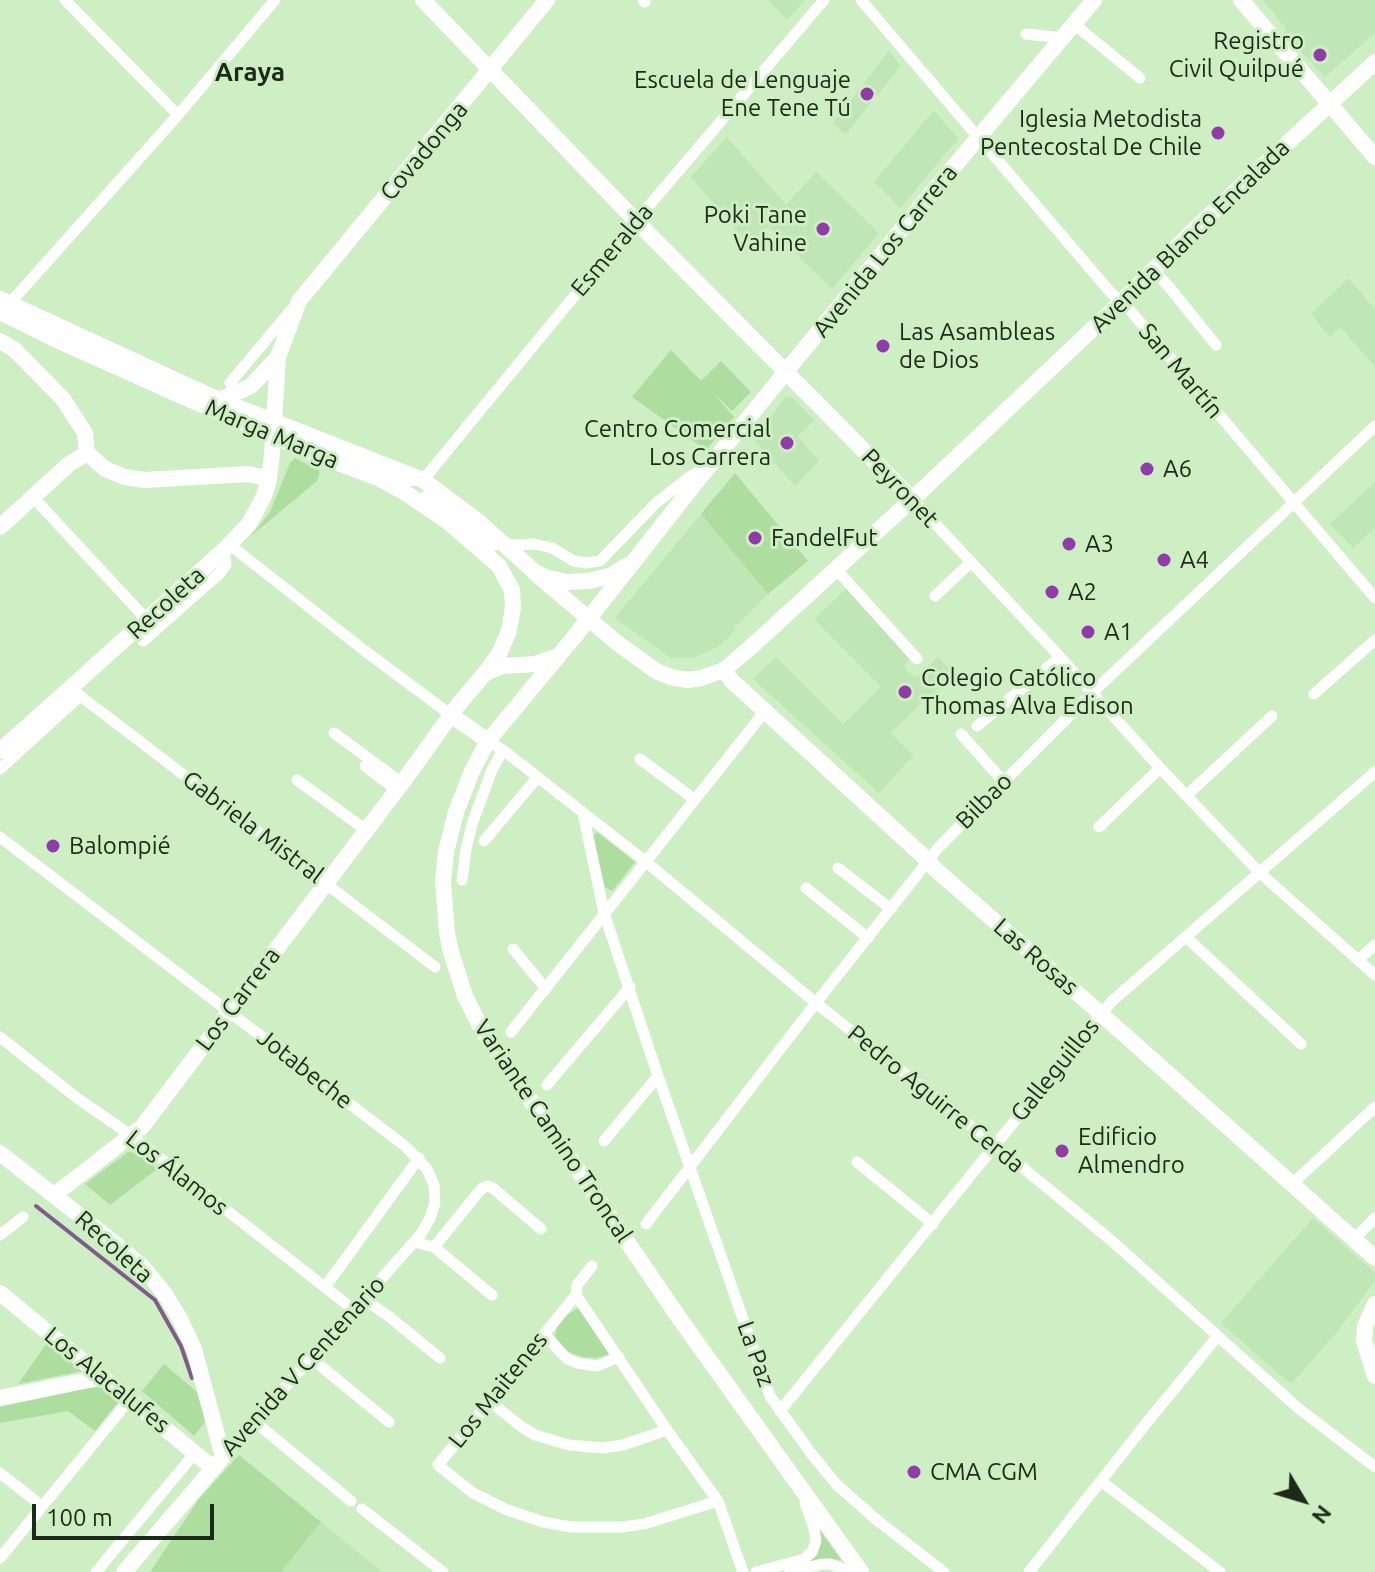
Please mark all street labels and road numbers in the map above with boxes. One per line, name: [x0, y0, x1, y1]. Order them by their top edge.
street label: Covadonga: [374, 96, 474, 206]
street label: Avenida Blanco Encalada: [1085, 133, 1295, 339]
street label: Avenida Los Carrera: [807, 159, 963, 343]
street label: Esmeralda: [565, 198, 659, 302]
street label: San Martín: [1133, 318, 1229, 424]
street label: Marga Marga: [201, 393, 343, 475]
street label: Peyronet: [856, 443, 944, 533]
street label: Recoleta: [121, 561, 211, 645]
street label: Gabriela Mistral: [177, 765, 329, 889]
street label: Bilbao: [950, 767, 1018, 835]
street label: Las Rosas: [988, 912, 1084, 1002]
street label: Los Carrera: [190, 942, 286, 1056]
street label: Galleguillos: [1005, 1013, 1105, 1127]
street label: Variante Camino Troncal: [468, 1014, 638, 1248]
street label: Pedro Aguirre Cerda: [842, 1019, 1030, 1179]
street label: Jotabeche: [252, 1023, 358, 1115]
street label: Los Álamos: [120, 1124, 234, 1222]
street label: Recoleta: [69, 1205, 159, 1289]
street label: Avenida V Centenario: [215, 1270, 391, 1462]
street label: La Paz: [731, 1317, 781, 1391]
street label: Los Alacalufes: [39, 1321, 175, 1439]
street label: Los Maitenes: [442, 1326, 554, 1454]

